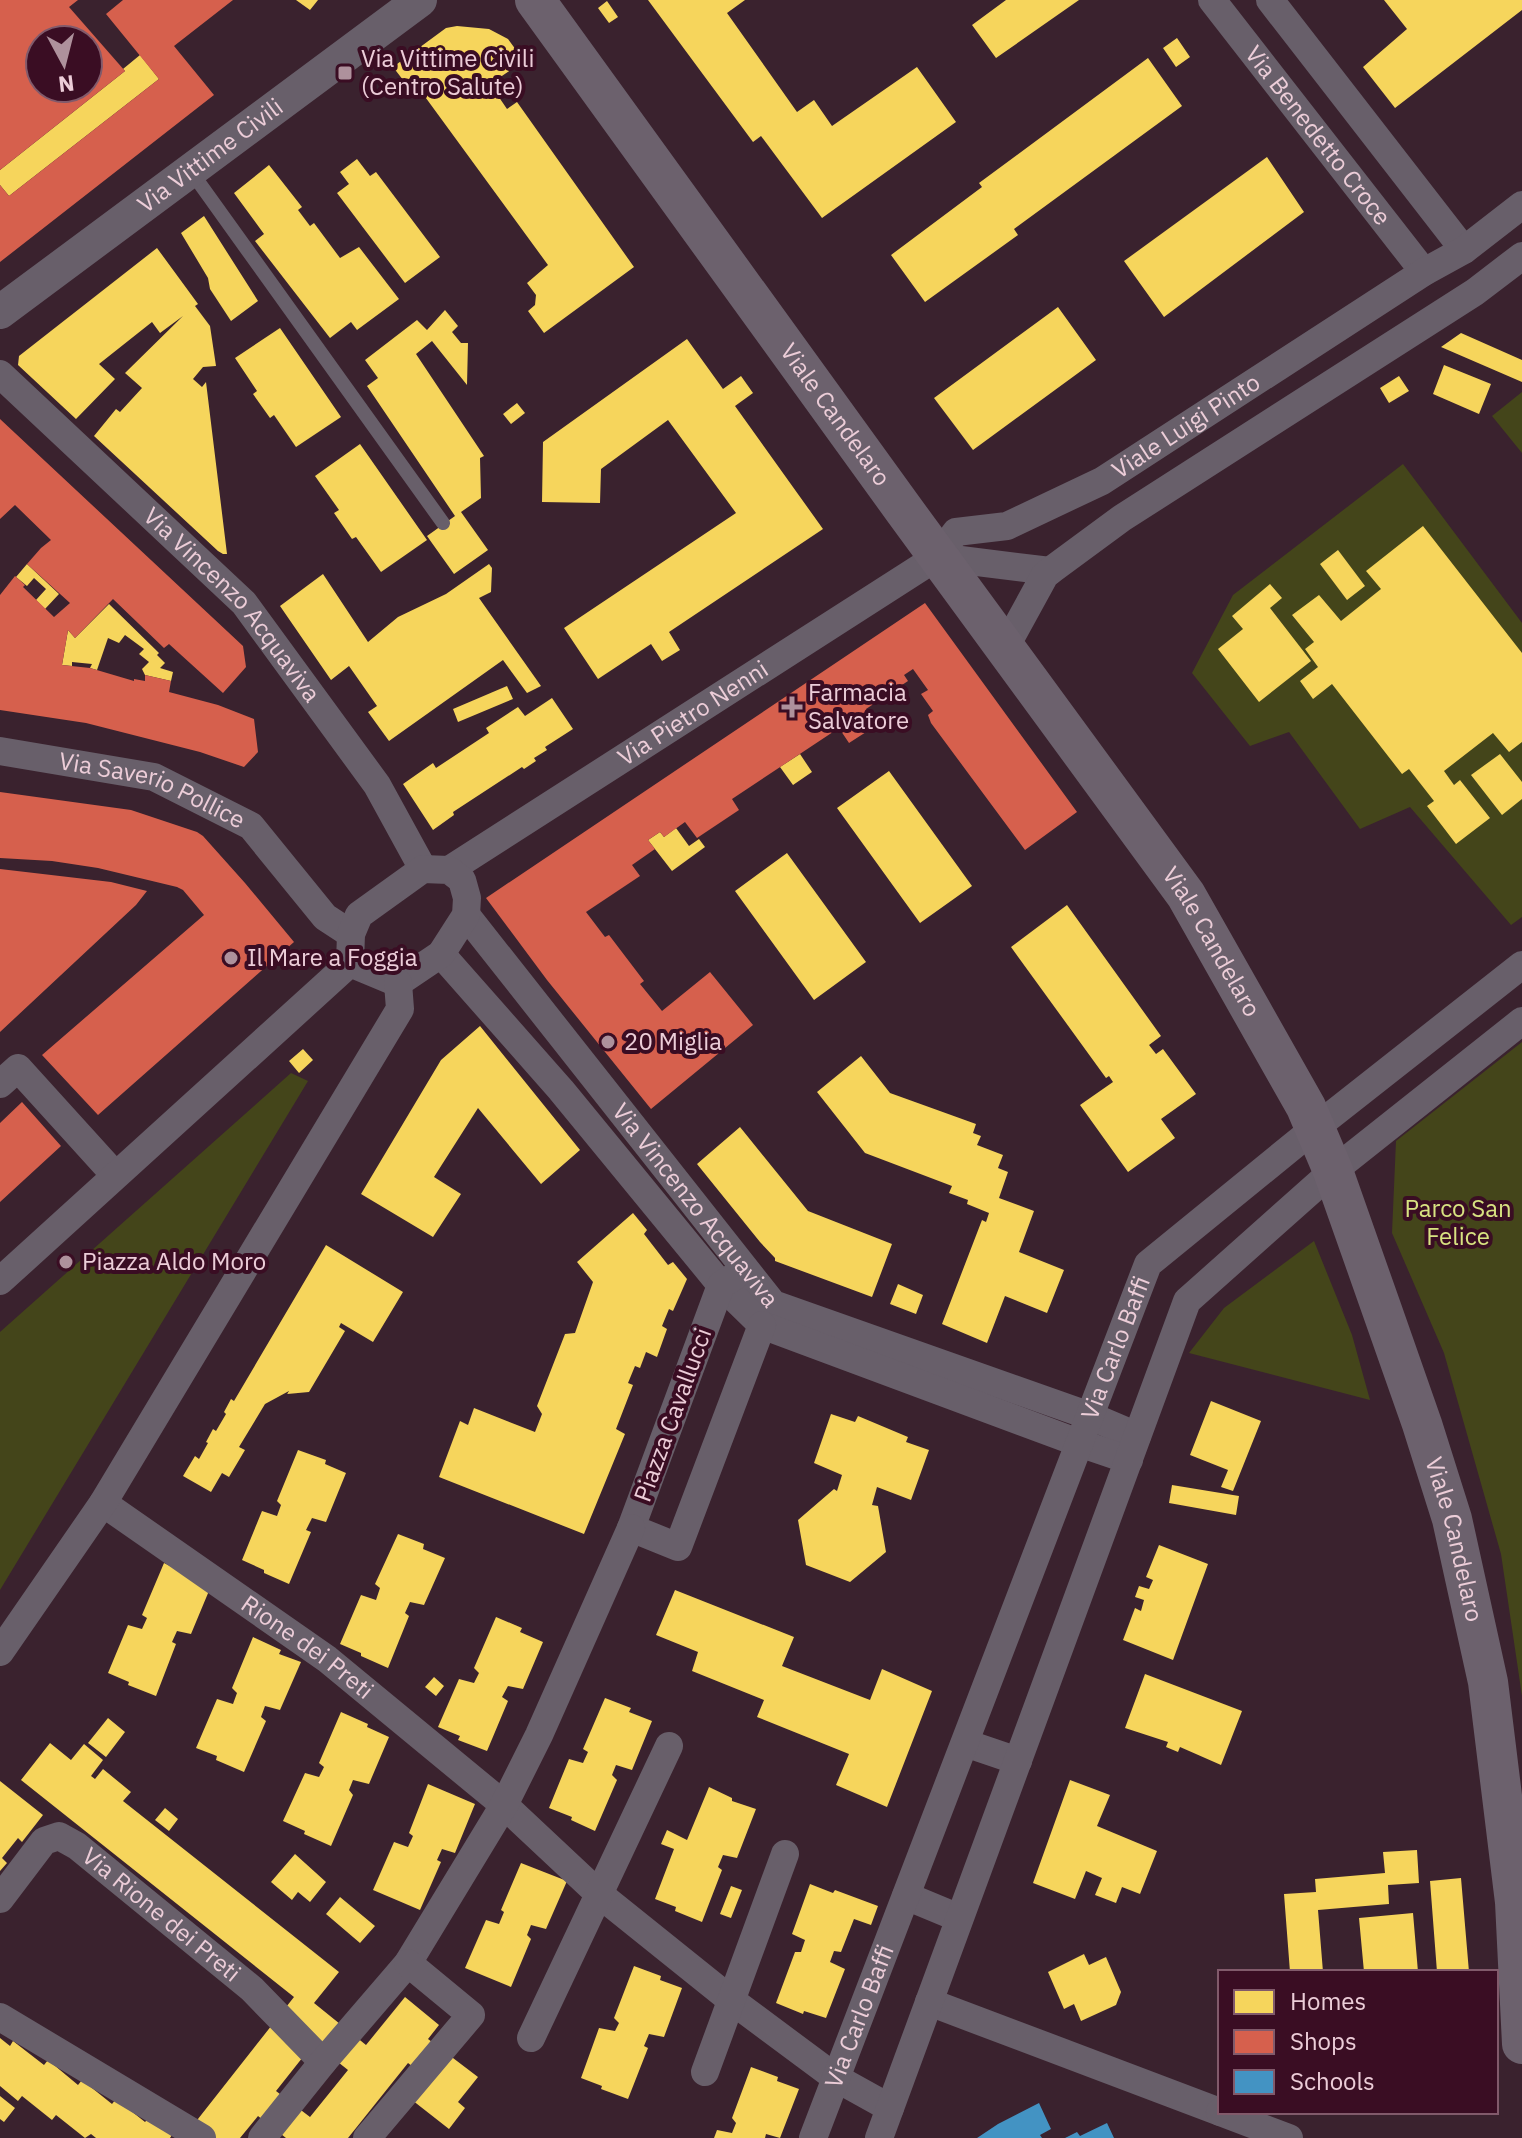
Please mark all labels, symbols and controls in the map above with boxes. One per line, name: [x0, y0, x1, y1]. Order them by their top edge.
north arrow: [24, 24, 104, 104]
street label: Via Benedetto Croce: [1238, 39, 1399, 232]
place label: Via Vittime Civili (Centro Salute): [361, 42, 534, 102]
marker: Via Vittime Civili (Centro Salute): [336, 64, 354, 82]
text: N: [57, 69, 76, 100]
street label: Via Vittime Civili: [131, 90, 289, 220]
street label: Viale Candelaro: [773, 336, 898, 492]
street label: Viale Luigi Pinto: [1105, 366, 1266, 485]
street label: Via Vincenzo Acquaviva: [137, 500, 328, 708]
street label: Via Pietro Nenni: [611, 653, 774, 773]
place label: Farmacia Salvatore: [808, 676, 909, 736]
marker: Farmacia Salvatore: [783, 698, 801, 716]
street label: Via Saverio Pollice: [57, 744, 251, 835]
street label: Viale Candelaro: [1155, 860, 1269, 1022]
place label: Il Mare a Foggia: [247, 941, 418, 973]
marker: Il Mare a Foggia: [222, 949, 240, 967]
place label: 20 Miglia: [624, 1025, 722, 1057]
marker: 20 Miglia: [599, 1033, 617, 1051]
street label: Via Vincenzo Acquaviva: [605, 1096, 787, 1314]
park label: Parco San Felice: [1404, 1192, 1512, 1252]
place label: Piazza Aldo Moro: [82, 1245, 266, 1277]
marker: Piazza Aldo Moro: [57, 1253, 75, 1271]
street label: Via Carlo Baffi: [1073, 1271, 1157, 1424]
street label: Piazza Cavallucci: [626, 1323, 718, 1506]
street label: Viale Candelaro: [1418, 1453, 1491, 1625]
street label: Rione dei Preti: [235, 1587, 381, 1706]
street label: Via Rione dei Preti: [76, 1840, 248, 1988]
street label: Via Carlo Baffi: [817, 1940, 901, 2093]
legend: [1218, 1970, 1498, 2114]
text: Homes: [1290, 1985, 1366, 2017]
text: Shops: [1290, 2025, 1357, 2057]
text: Schools: [1290, 2065, 1375, 2097]

